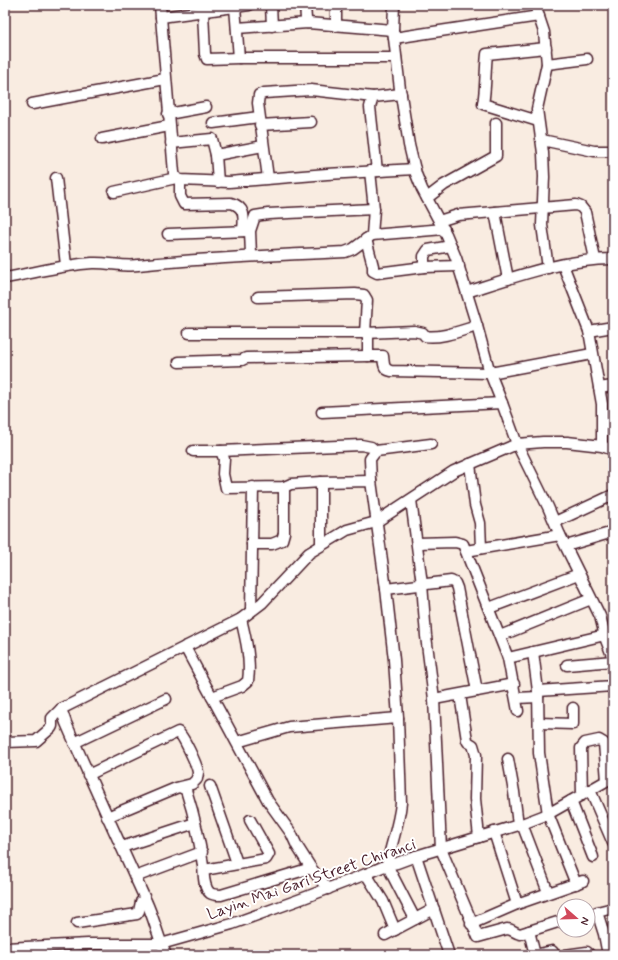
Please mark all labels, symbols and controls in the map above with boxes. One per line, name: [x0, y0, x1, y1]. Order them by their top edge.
street label: Layin Mai Gari Street Chiranci: [204, 834, 419, 925]
north arrow: [556, 898, 596, 938]
text: N: [577, 915, 592, 927]

